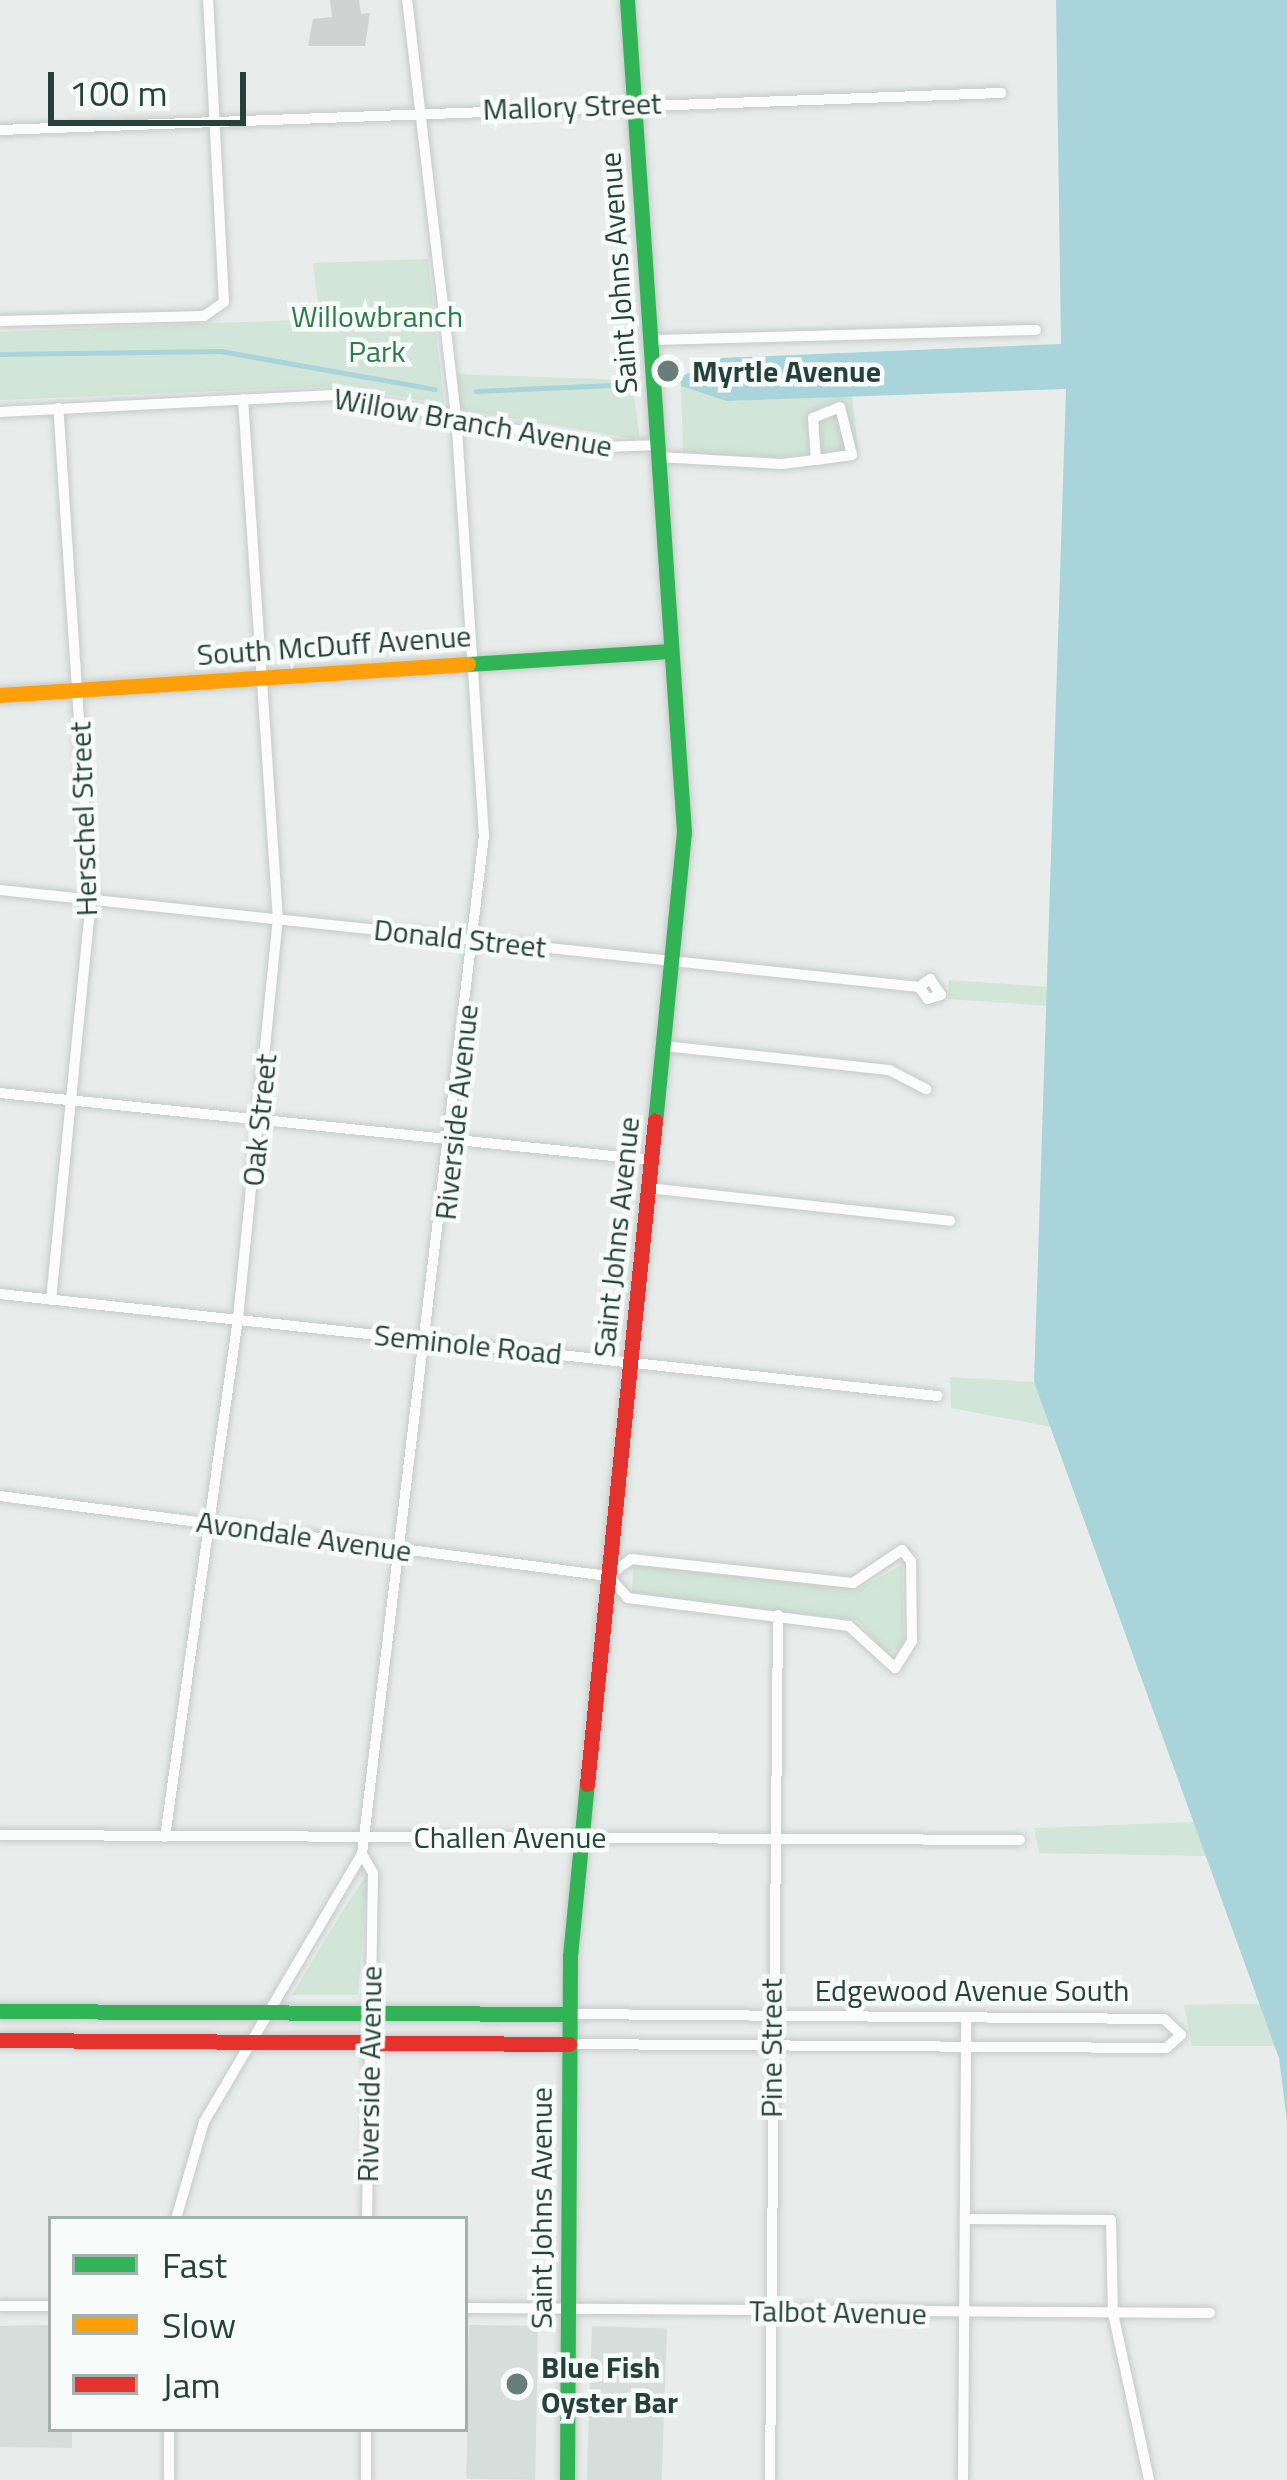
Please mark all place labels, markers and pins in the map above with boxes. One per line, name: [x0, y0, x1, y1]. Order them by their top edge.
place label: Myrtle Avenue: [692, 353, 881, 389]
marker: Myrtle Avenue: [655, 358, 681, 384]
place label: Blue Fish Oyster Bar: [541, 2349, 678, 2420]
marker: Blue Fish Oyster Bar: [504, 2371, 530, 2397]

